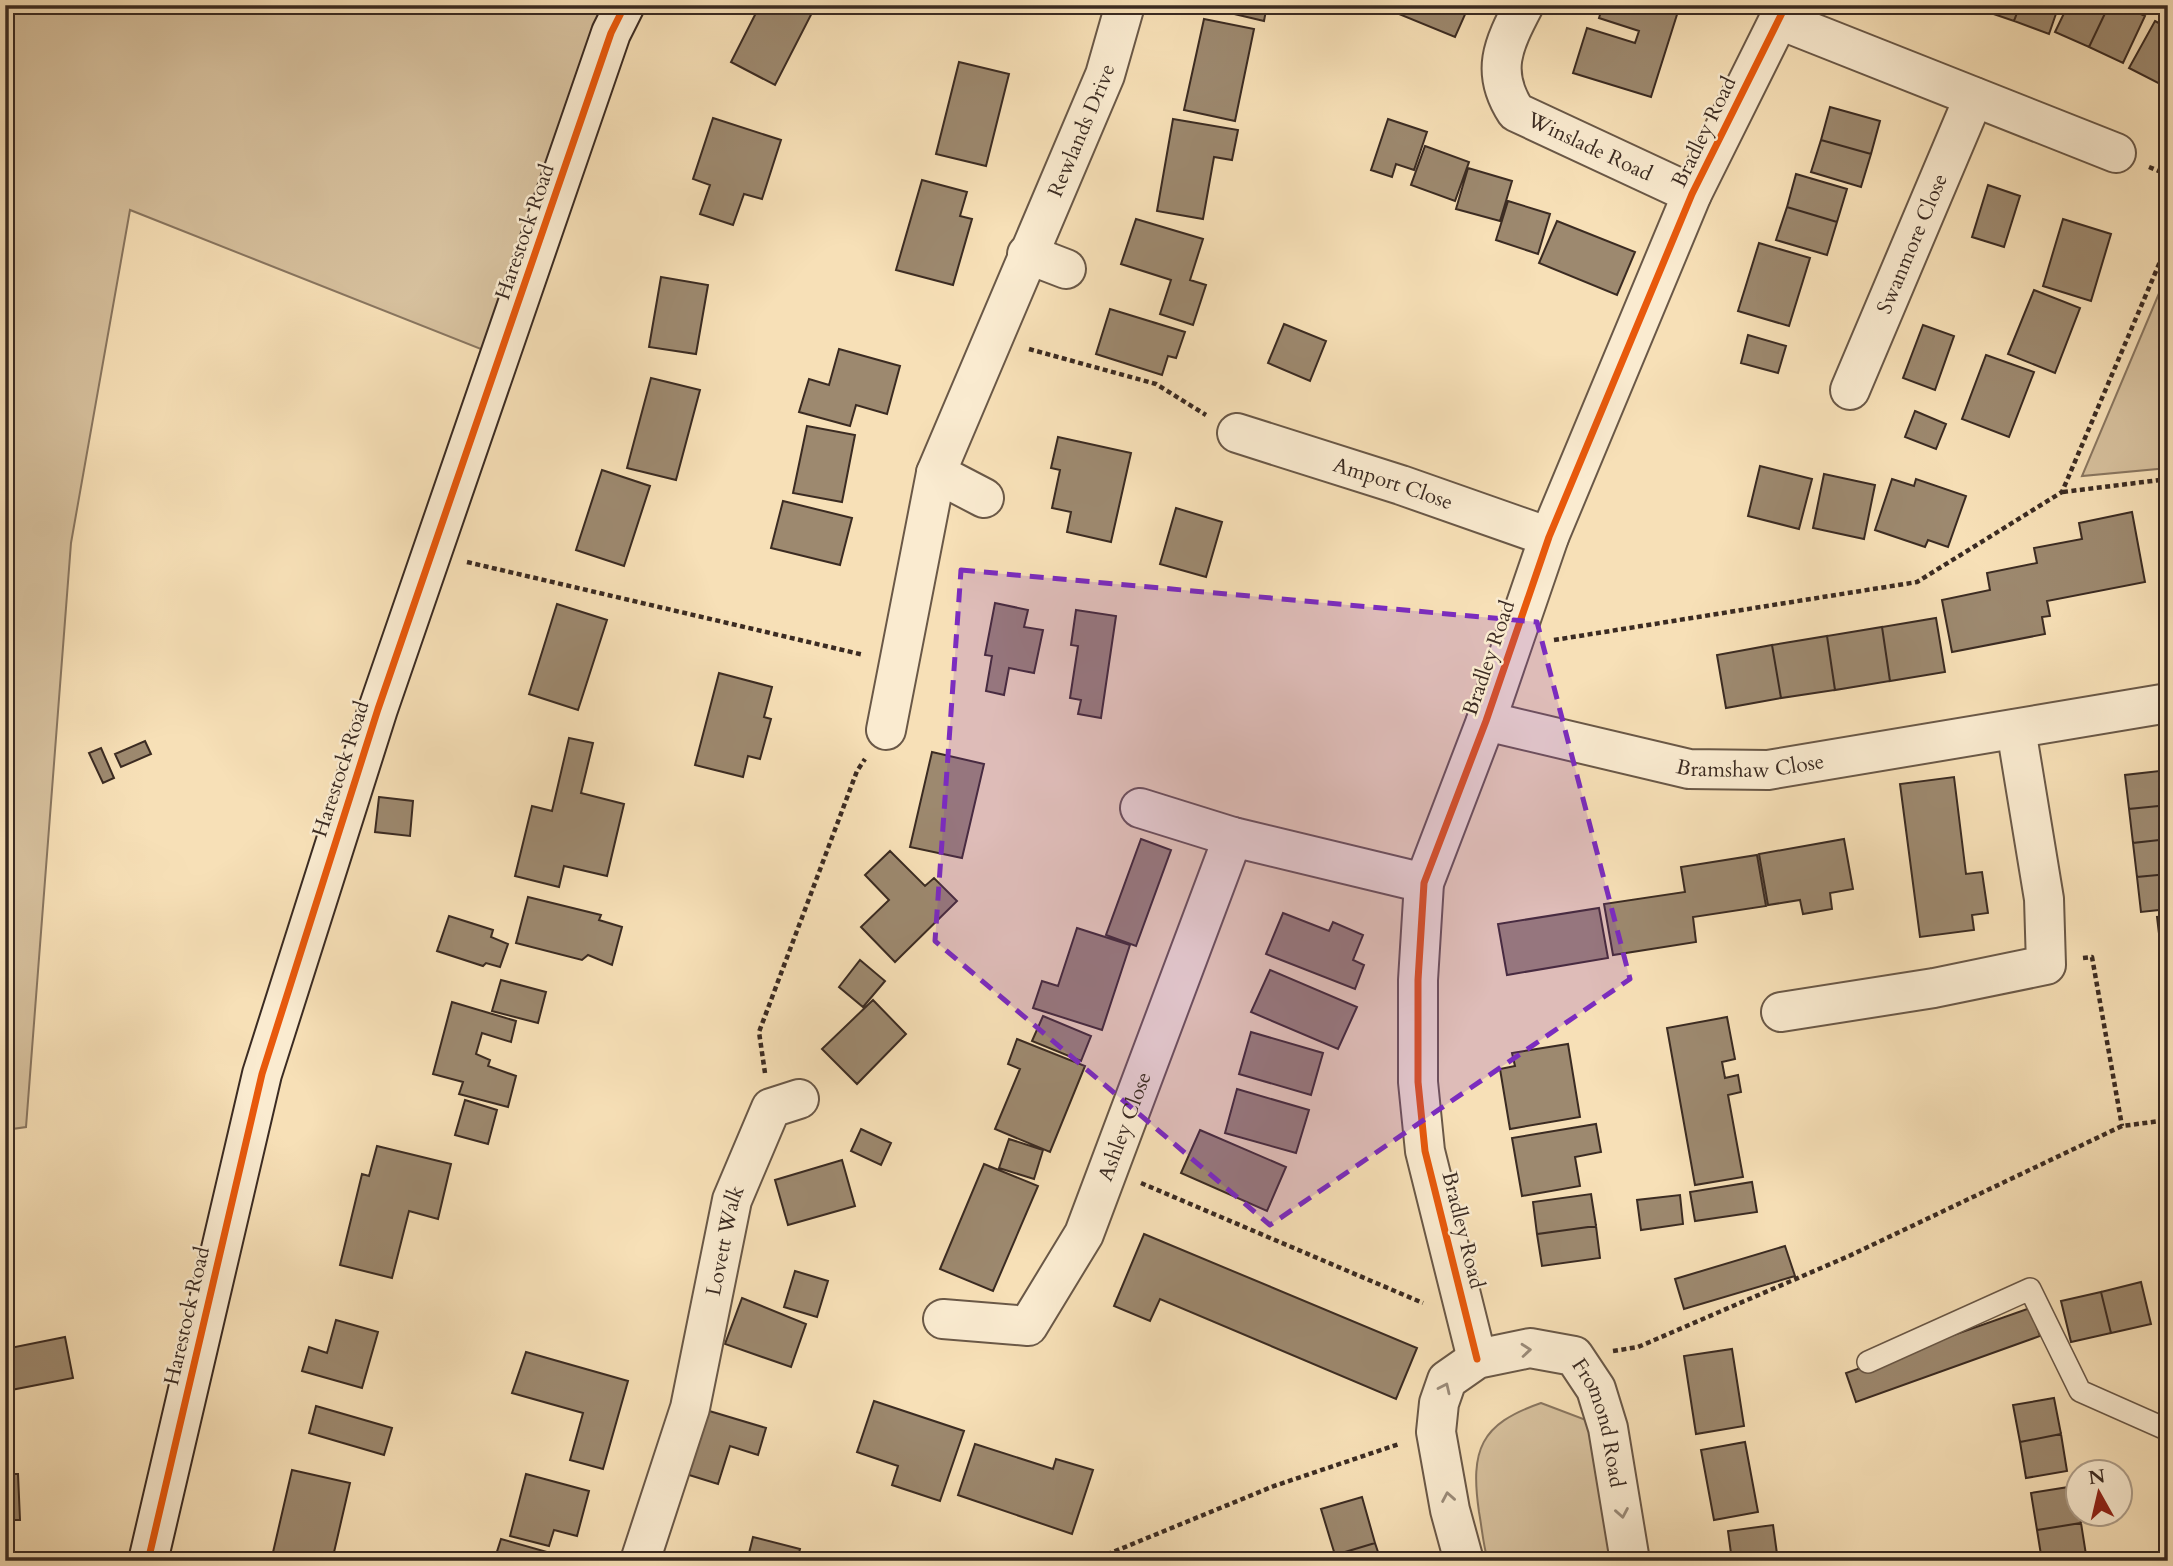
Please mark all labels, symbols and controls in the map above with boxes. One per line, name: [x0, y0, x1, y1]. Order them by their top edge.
street label: Rewlands Drive: [1040, 61, 1122, 201]
street label: Bradley Road: [1665, 72, 1743, 192]
street label: Winslade Road: [1522, 104, 1657, 188]
street label: Harestock Road: [488, 160, 562, 304]
street label: Swanmore Close: [1869, 169, 1954, 318]
street label: Amport Close: [1330, 450, 1457, 517]
street label: Bradley Road: [1456, 597, 1522, 719]
street label: Harestock Road: [305, 697, 377, 841]
street label: Bramshaw Close: [1673, 746, 1826, 785]
street label: Ashley Close: [1091, 1068, 1158, 1185]
street label: Bradley Road: [1434, 1168, 1492, 1292]
street label: Lovett Walk: [699, 1180, 751, 1298]
street label: Harestock Road: [157, 1244, 217, 1388]
one-way arrow: [1521, 1343, 1532, 1358]
street label: Fromond Road: [1565, 1352, 1632, 1490]
one-way arrow: [1437, 1383, 1450, 1396]
north arrow: [2064, 1458, 2134, 1528]
text: N: [2087, 1463, 2107, 1491]
one-way arrow: [1441, 1491, 1456, 1503]
one-way arrow: [1614, 1507, 1629, 1519]

